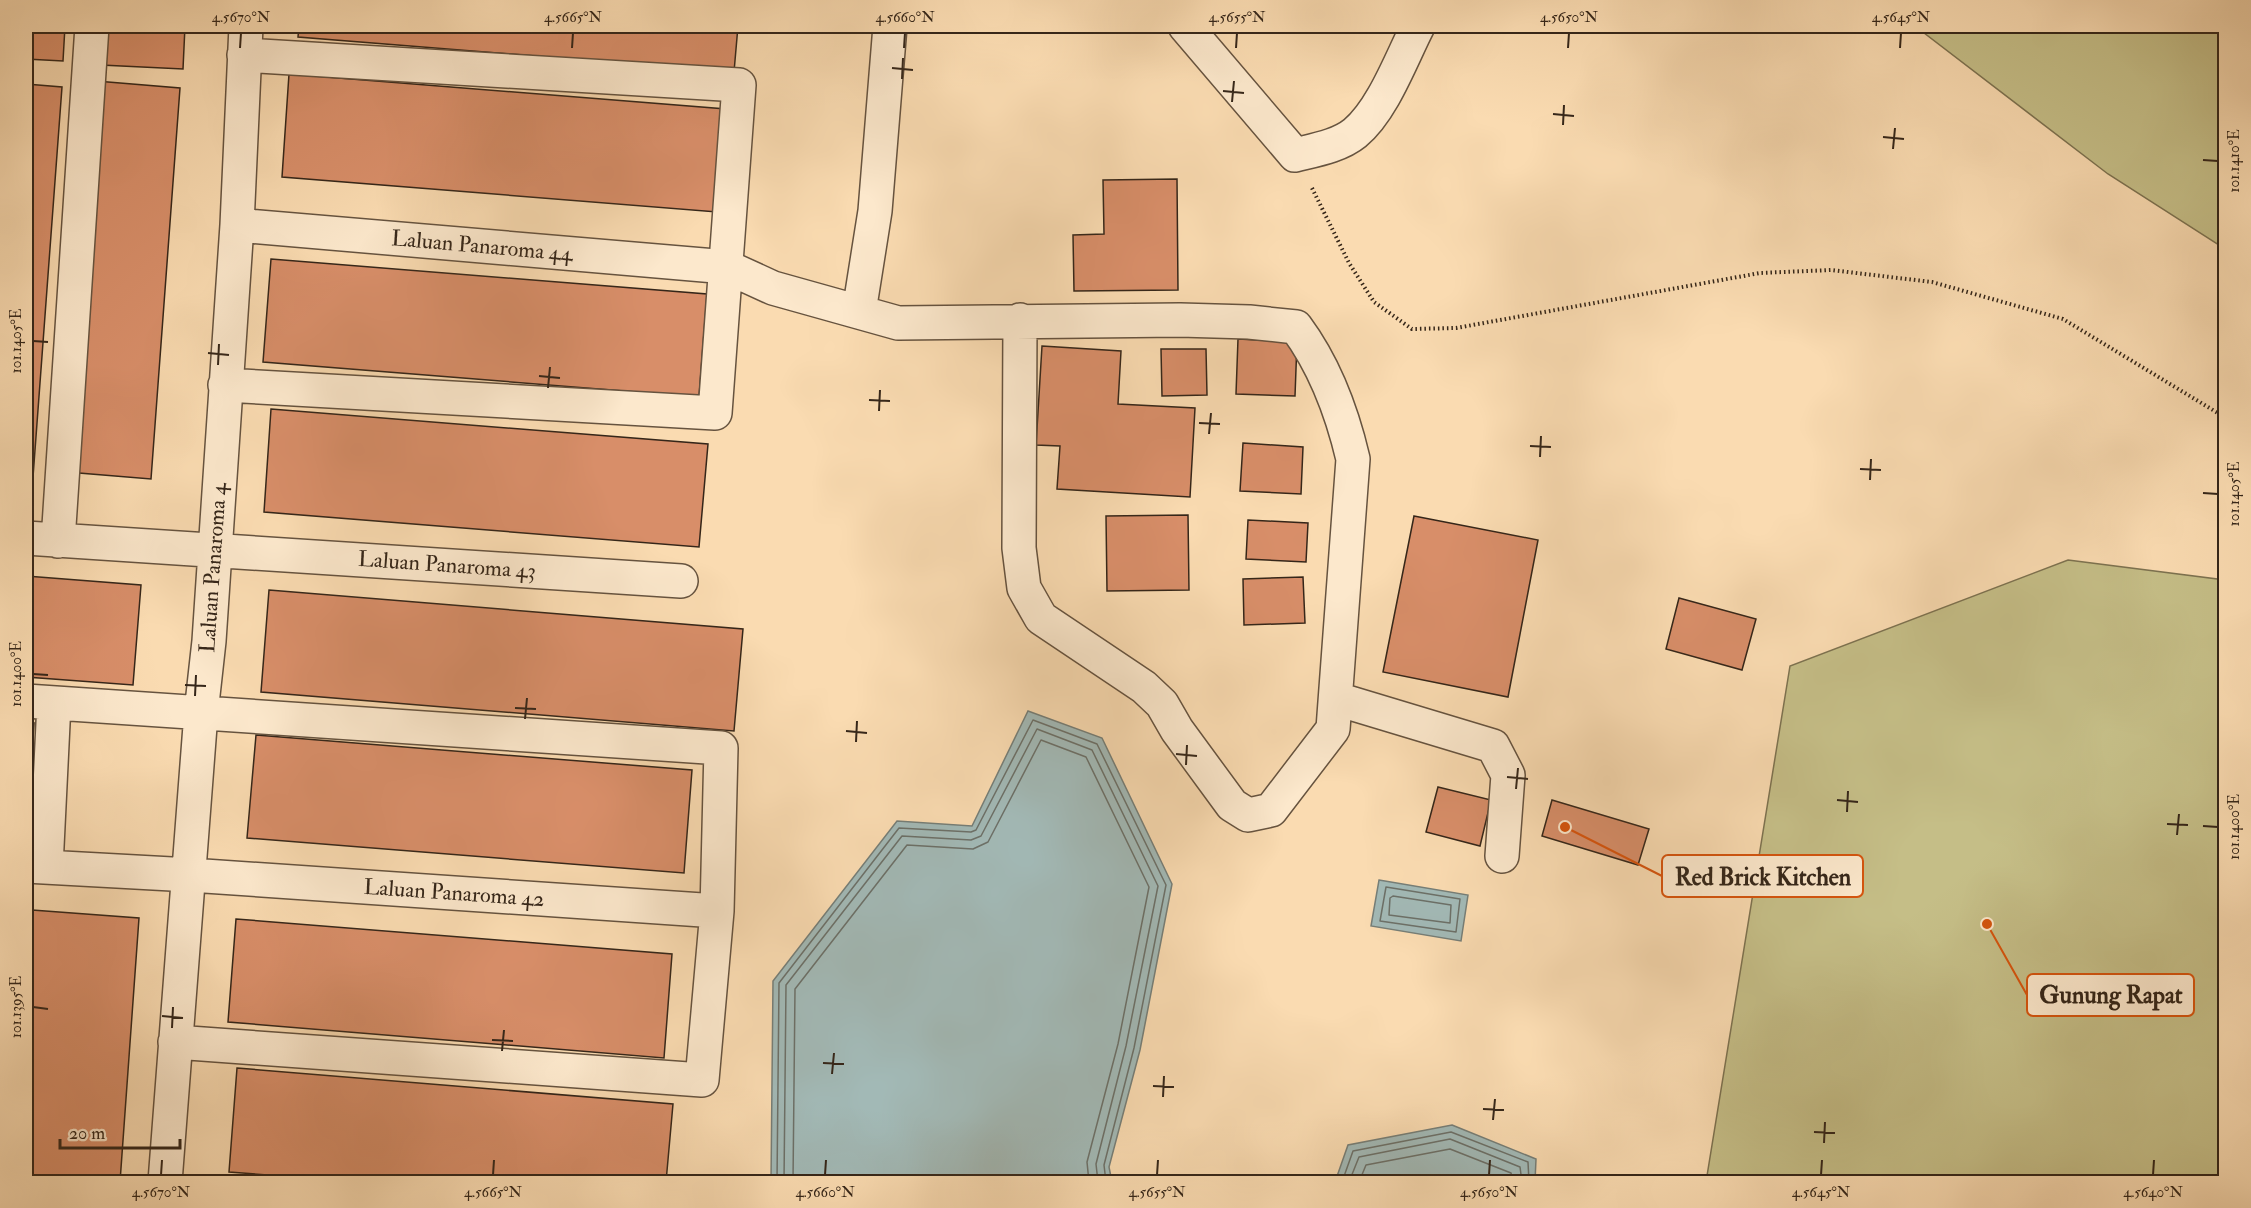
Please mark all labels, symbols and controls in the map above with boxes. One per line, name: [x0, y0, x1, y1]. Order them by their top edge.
text: 4.5670°N: [212, 8, 271, 27]
text: 4.5665°N: [544, 8, 603, 27]
text: 4.5660°N: [875, 8, 935, 27]
text: 4.5655°N: [1208, 8, 1266, 27]
text: 4.5650°N: [1540, 8, 1599, 27]
text: 4.5645°N: [1872, 8, 1931, 27]
text: 101.1410°E: [2225, 129, 2244, 193]
street label: Laluan Panaroma 44: [390, 224, 575, 268]
text: 101.1405°E: [7, 308, 26, 373]
text: 101.1405°E: [2225, 461, 2244, 526]
street label: Laluan Panaroma 4: [193, 481, 233, 654]
street label: Laluan Panaroma 43: [357, 545, 537, 585]
text: 101.1400°E: [7, 641, 26, 707]
text: 101.1400°E: [2225, 794, 2244, 860]
callout: Red Brick Kitchen: [1662, 855, 1863, 897]
text: Red Brick Kitchen: [1675, 862, 1852, 893]
street label: Laluan Panaroma 42: [363, 873, 545, 913]
callout: Gunung Rapat: [2027, 974, 2194, 1016]
text: 101.1395°E: [7, 976, 26, 1038]
text: Gunung Rapat: [2039, 980, 2183, 1011]
scale bar: [60, 1112, 180, 1150]
text: 20 m: [69, 1122, 105, 1145]
text: 4.5670°N: [132, 1183, 191, 1202]
text: 4.5665°N: [464, 1183, 523, 1202]
text: 4.5660°N: [795, 1183, 855, 1202]
text: 4.5655°N: [1128, 1183, 1186, 1202]
text: 4.5650°N: [1460, 1183, 1519, 1202]
text: 4.5645°N: [1792, 1183, 1851, 1202]
text: 4.5640°N: [2123, 1183, 2183, 1202]

